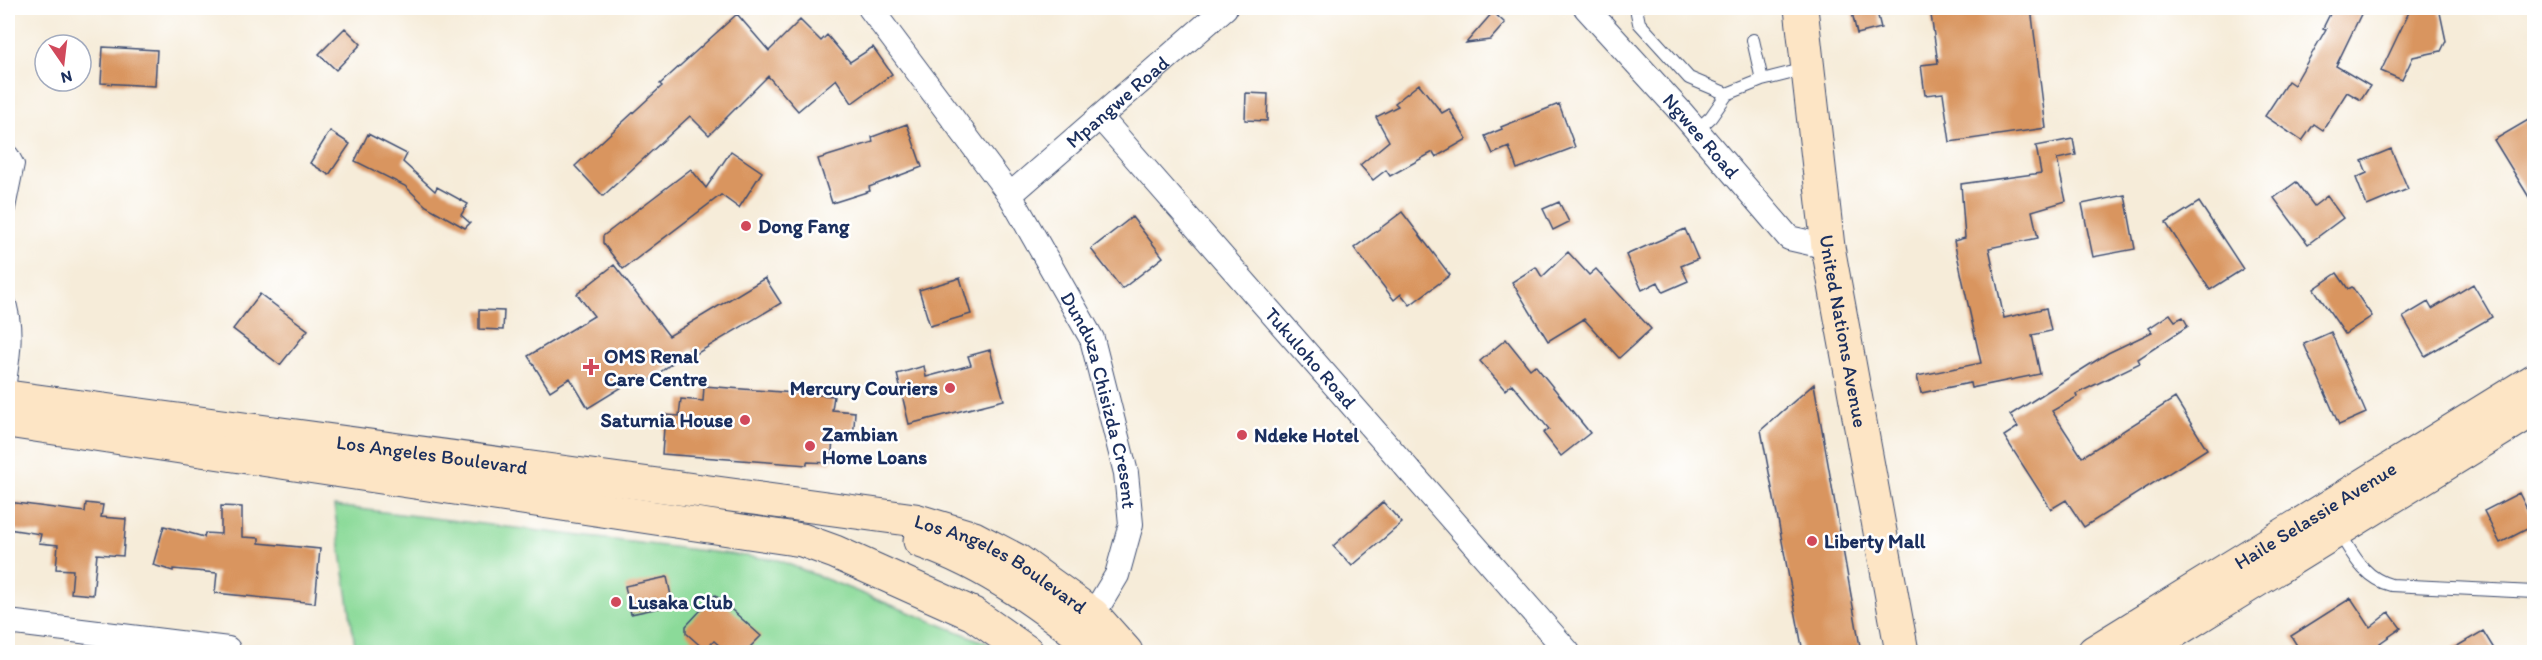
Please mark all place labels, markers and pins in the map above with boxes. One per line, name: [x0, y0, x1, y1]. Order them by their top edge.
place label: Dong Fang: [758, 214, 850, 239]
marker: Dong Fang: [739, 219, 753, 233]
place label: OMS Renal Care Centre: [604, 344, 708, 391]
marker: OMS Renal Care Centre: [582, 358, 600, 376]
place label: Mercury Couriers: [790, 376, 938, 401]
marker: Mercury Couriers: [943, 381, 957, 395]
place label: Saturnia House: [601, 408, 733, 432]
marker: Saturnia House: [738, 413, 752, 427]
place label: Zambian Home Loans: [822, 422, 927, 469]
place label: Ndeke Hotel: [1254, 423, 1359, 447]
marker: Ndeke Hotel: [1235, 428, 1249, 442]
marker: Zambian Home Loans: [803, 439, 817, 453]
place label: Liberty Mall: [1824, 529, 1926, 554]
marker: Liberty Mall: [1805, 534, 1819, 548]
place label: Lusaka Club: [628, 590, 733, 614]
marker: Lusaka Club: [609, 595, 623, 609]

